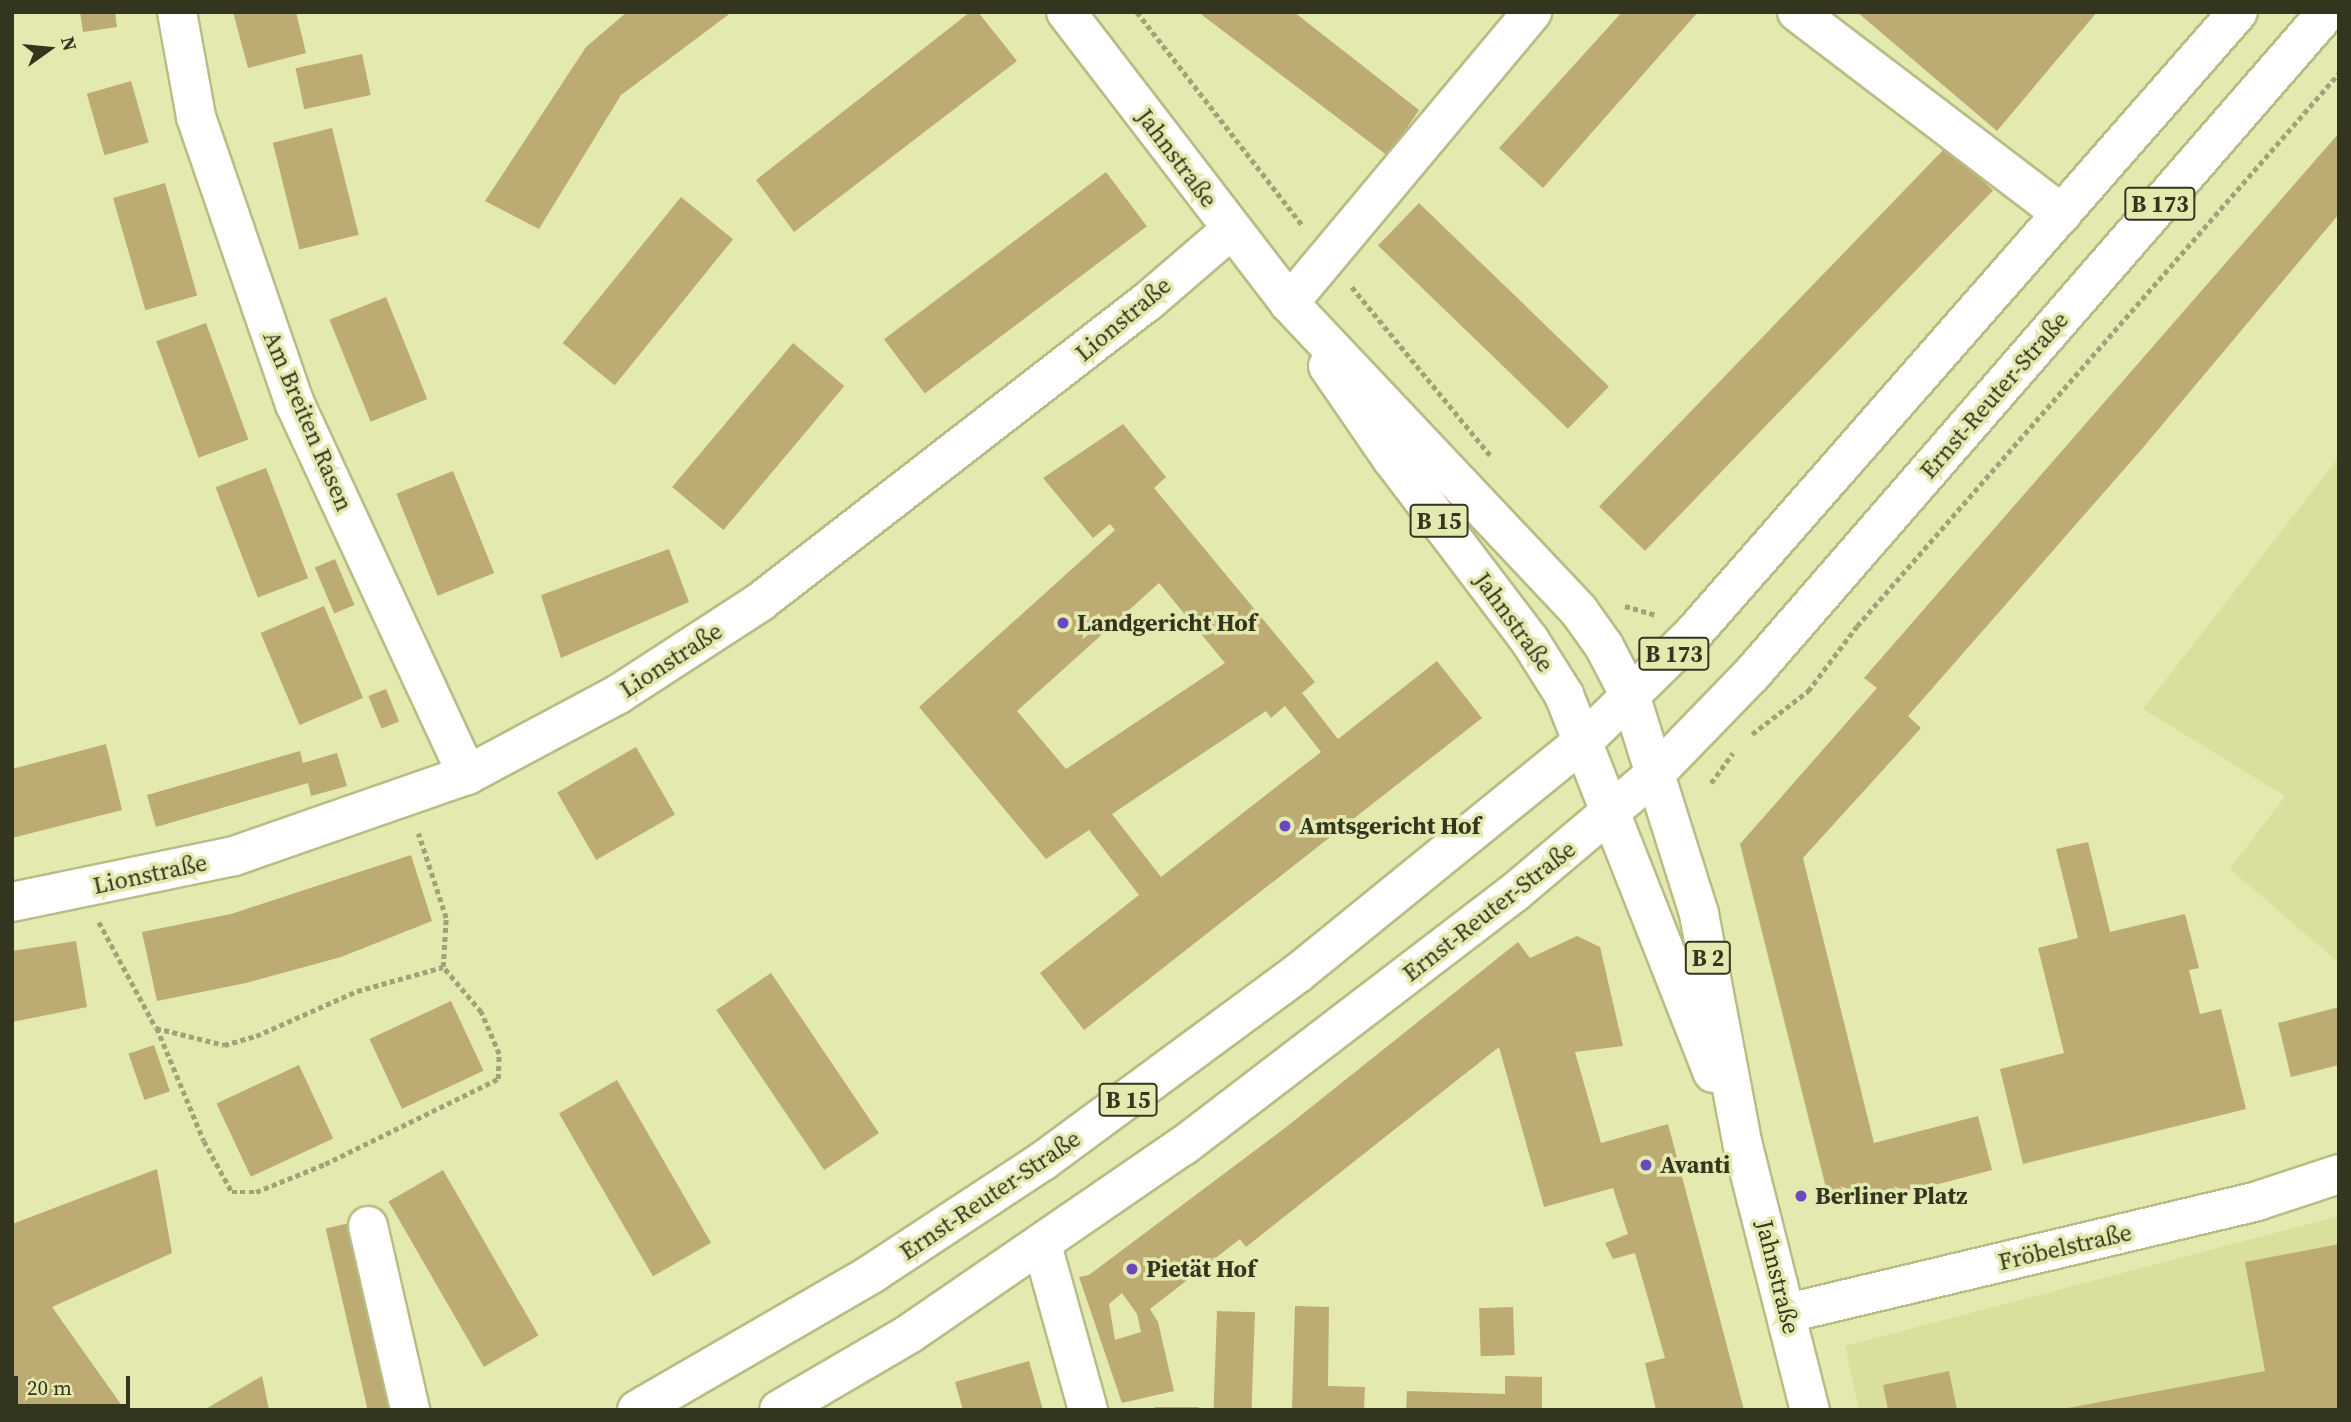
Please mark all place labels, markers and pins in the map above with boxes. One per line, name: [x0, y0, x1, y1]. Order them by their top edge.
place label: Landgericht Hof: [1077, 609, 1256, 637]
marker: Landgericht Hof: [1055, 615, 1071, 631]
place label: Amtsgericht Hof: [1299, 812, 1480, 840]
marker: Amtsgericht Hof: [1277, 818, 1293, 834]
place label: Avanti: [1660, 1151, 1730, 1179]
marker: Avanti: [1638, 1157, 1654, 1173]
place label: Berliner Platz: [1815, 1182, 1967, 1210]
marker: Berliner Platz: [1793, 1188, 1809, 1204]
place label: Pietät Hof: [1146, 1255, 1256, 1283]
marker: Pietät Hof: [1124, 1261, 1140, 1277]

